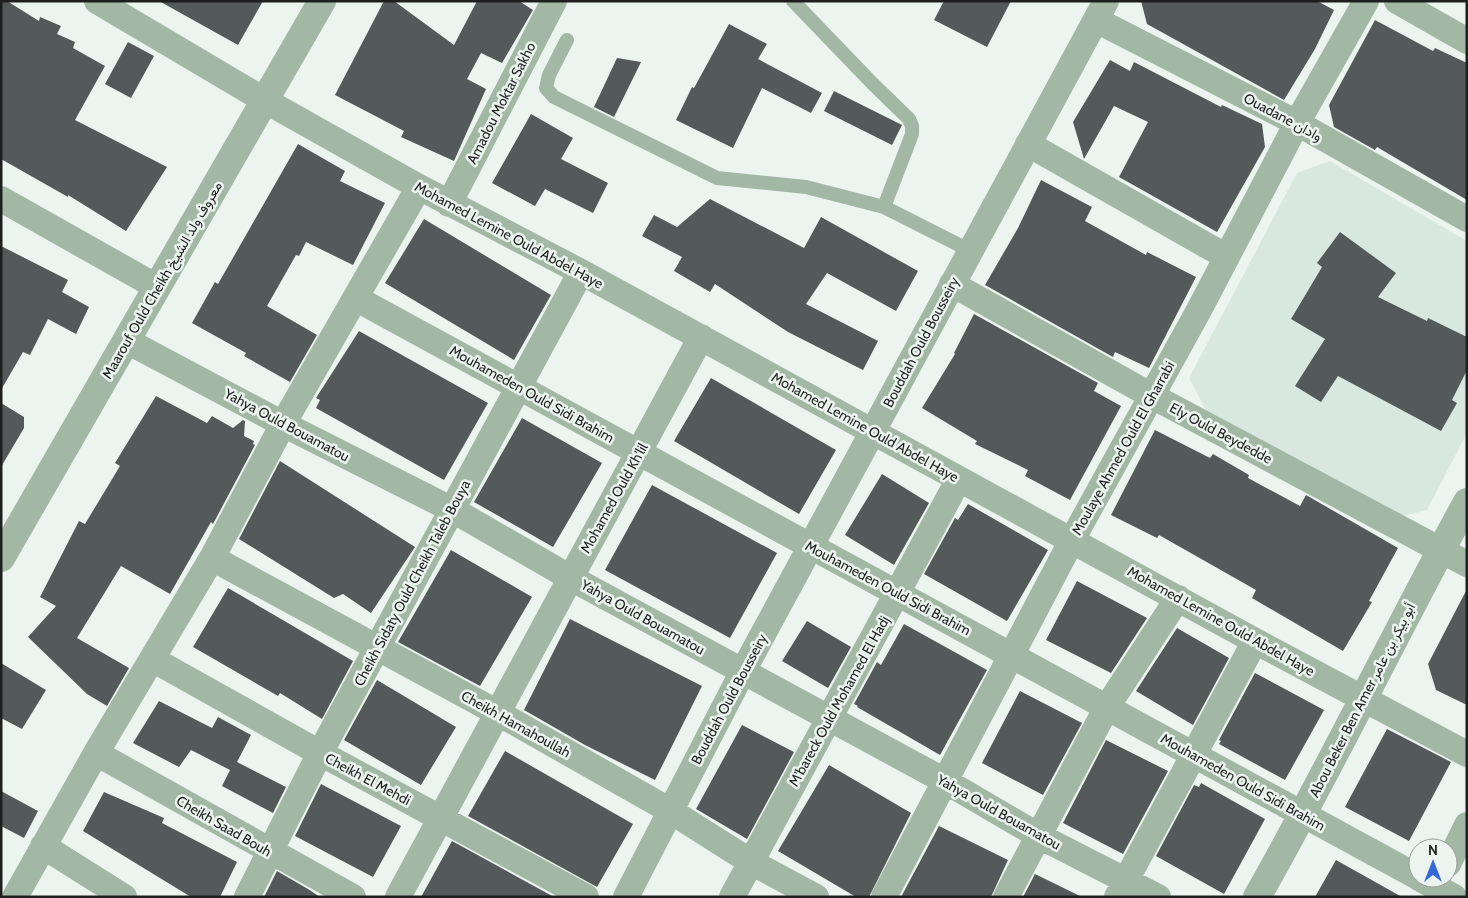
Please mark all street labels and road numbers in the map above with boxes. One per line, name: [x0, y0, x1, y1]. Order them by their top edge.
street label: Amadou Moktar Sakho: [463, 39, 540, 167]
street label: Ouadane وادان: [1241, 89, 1325, 145]
street label: Mohamed Lemine Ould Abdel Haye: [411, 177, 607, 293]
street label: Maarouf Ould Cheikh معروف ولد الشيخ: [98, 178, 228, 383]
street label: Bouddah Ould Bousseiry: [879, 274, 963, 410]
street label: Mouhameden Ould Sidi Brahim: [447, 341, 617, 447]
street label: Moulaye Ahmed Ould El Gharrabi: [1068, 358, 1178, 538]
street label: Mohamed Lemine Ould Abdel Haye: [768, 368, 962, 486]
street label: Yahya Ould Bouamatou: [221, 384, 353, 466]
street label: Ely Ould Beydedde: [1167, 398, 1275, 468]
street label: Mohamed Ould Kh'lil: [576, 439, 652, 556]
street label: Cheikh Sidaty Ould Cheikh Taleb Bouya: [350, 477, 474, 689]
street label: Mouhameden Ould Sidi Brahim: [802, 537, 974, 639]
street label: Mohamed Lemine Ould Abdel Haye: [1124, 562, 1318, 680]
street label: Yahya Ould Bouamatou: [577, 575, 708, 659]
street label: Abou Beker Ben Amer أبو بيكر بن عامر: [1305, 600, 1419, 800]
street label: M'bareck Ould Mohamed El Hadj: [784, 612, 894, 789]
street label: Bouddah Ould Bousseiry: [687, 631, 771, 767]
street label: Cheikh Hamahoullah: [458, 686, 574, 762]
street label: Mouhameden Ould Sidi Brahim: [1158, 729, 1328, 835]
street label: Cheikh El Mehdi: [322, 749, 414, 809]
street label: Yahya Ould Bouamatou: [933, 770, 1064, 854]
street label: Cheikh Saad Bouh: [173, 791, 275, 861]

